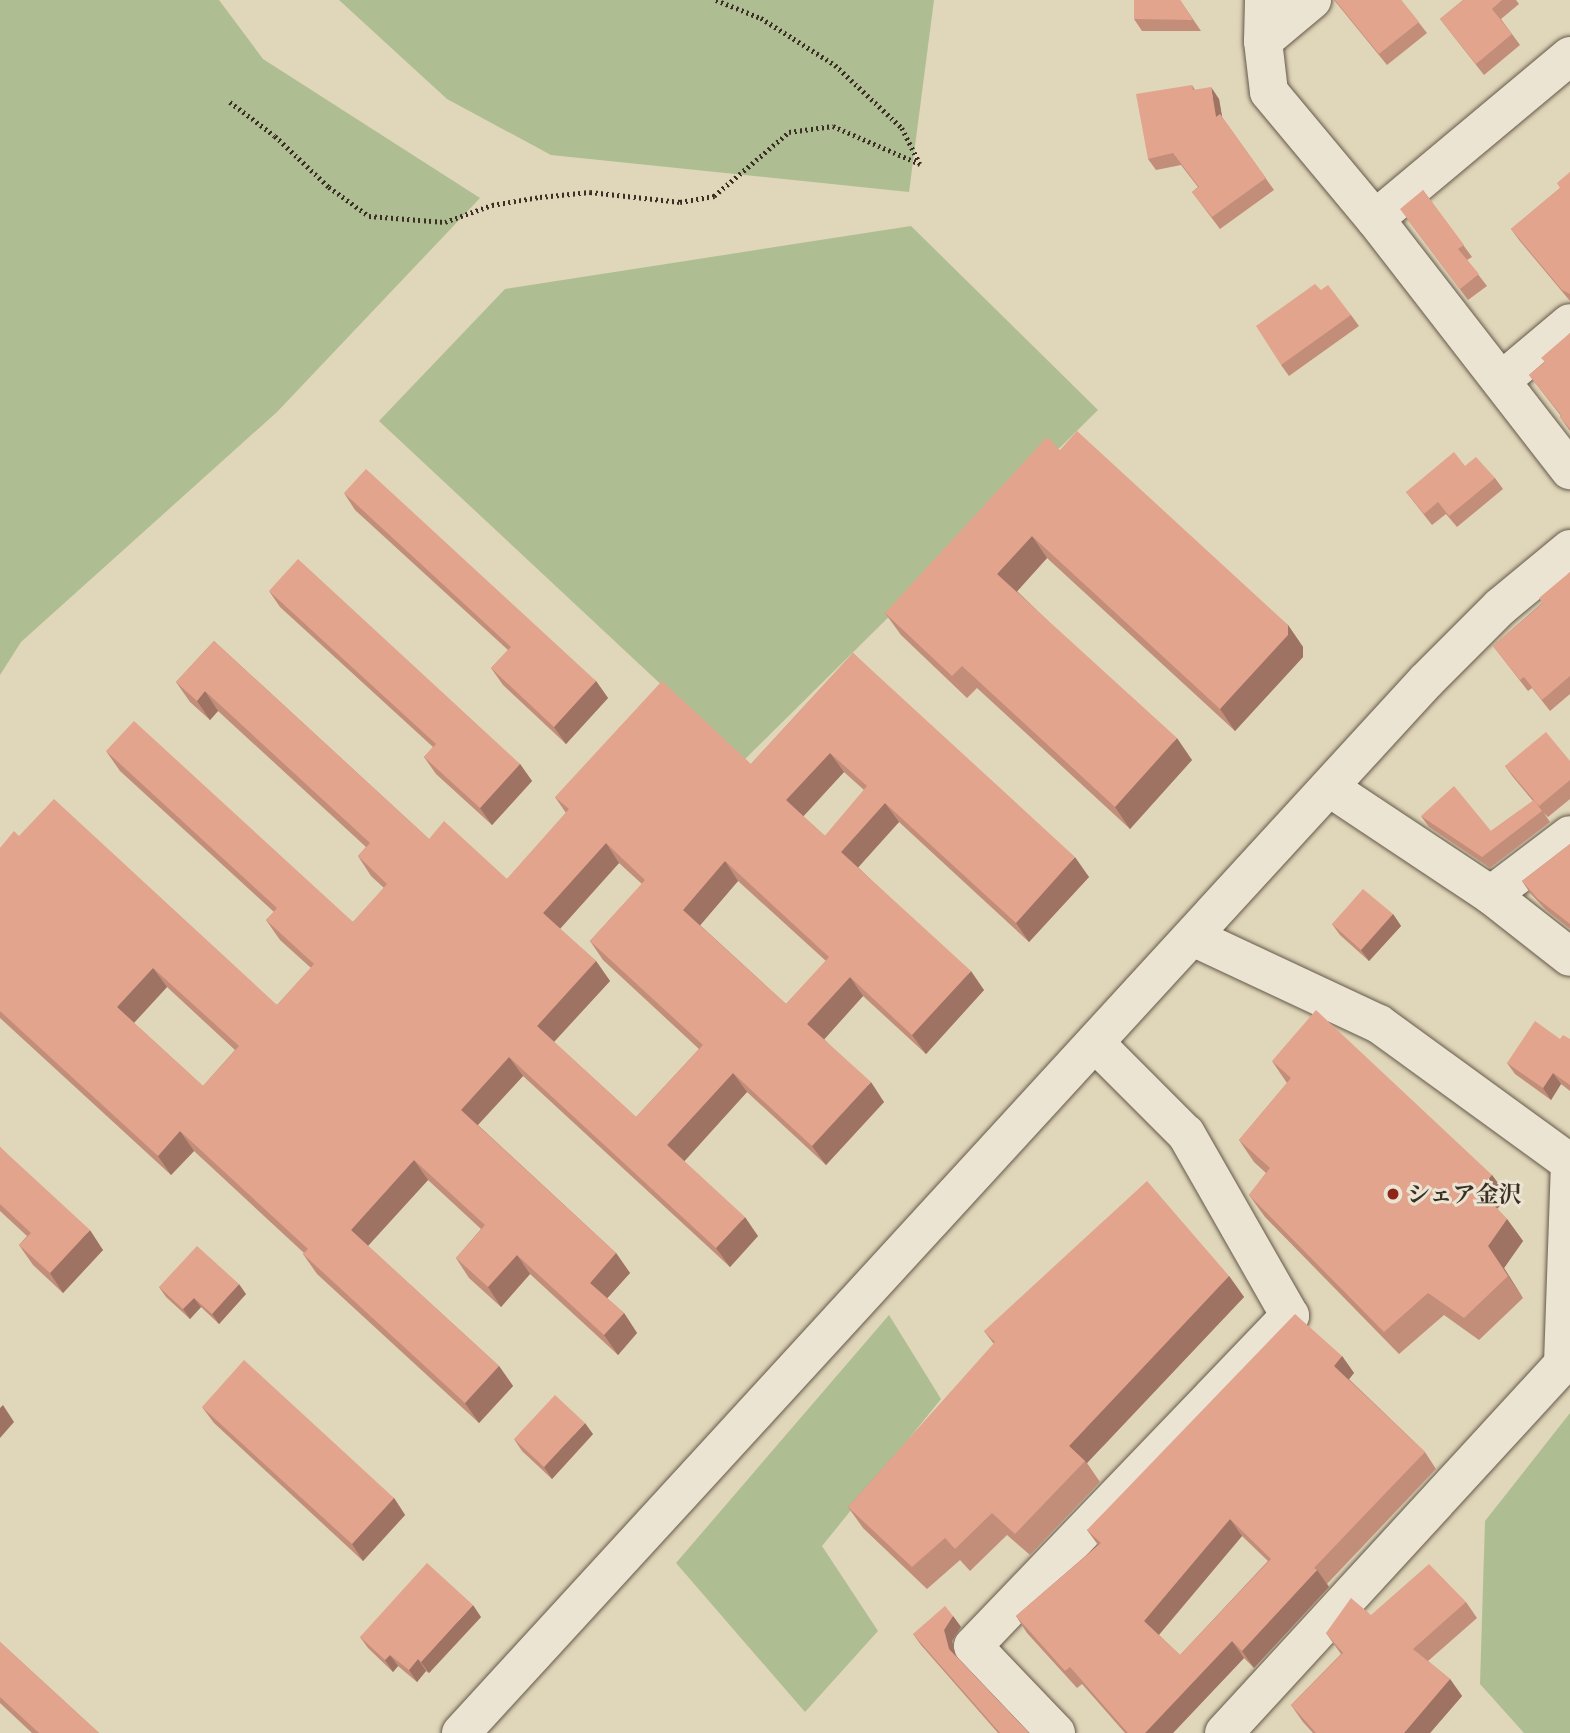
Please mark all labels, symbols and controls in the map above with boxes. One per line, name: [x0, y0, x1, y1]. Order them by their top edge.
place label: シェア金沢: [1407, 1180, 1522, 1208]
marker: シェア金沢: [1385, 1186, 1401, 1202]

